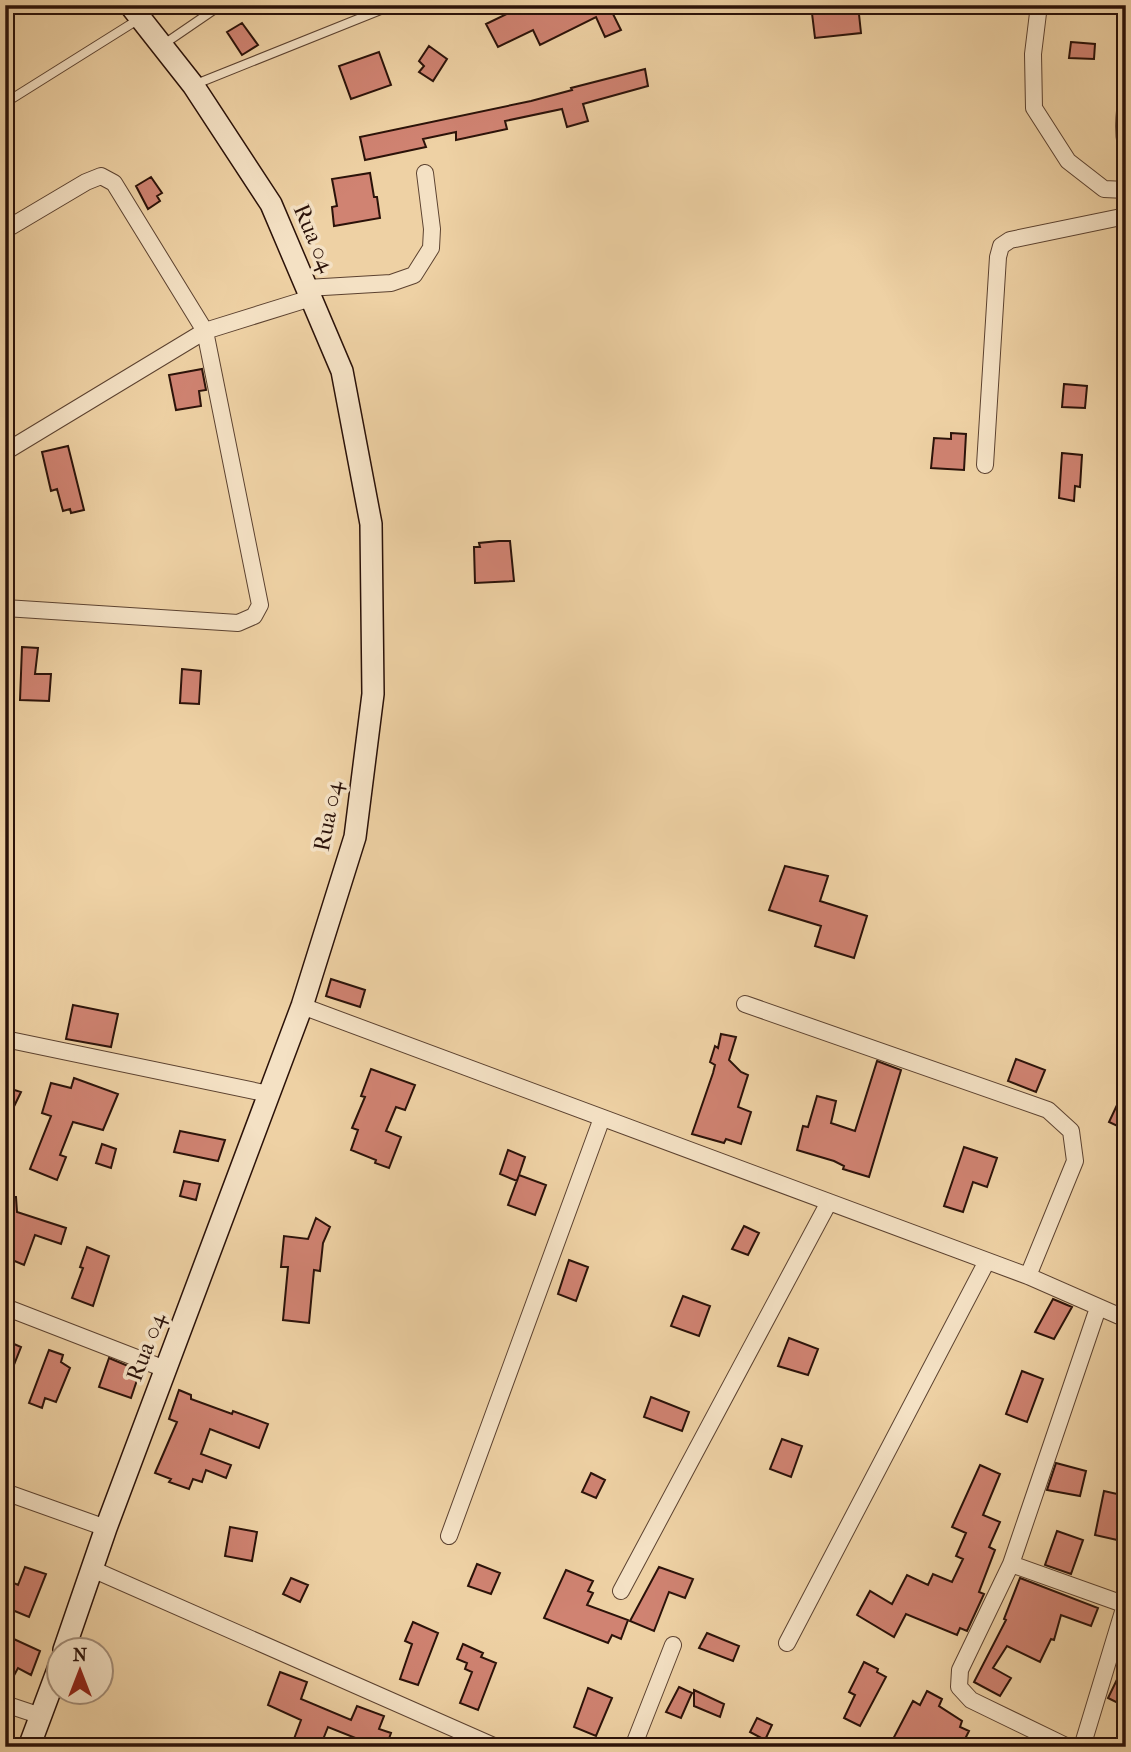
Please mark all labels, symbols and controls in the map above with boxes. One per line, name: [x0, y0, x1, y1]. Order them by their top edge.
street label: Rua 04: [288, 200, 341, 277]
street label: Rua 04: [308, 777, 348, 853]
street label: Rua 04: [121, 1308, 172, 1385]
north arrow: [46, 1636, 116, 1706]
text: N: [73, 1644, 88, 1666]

